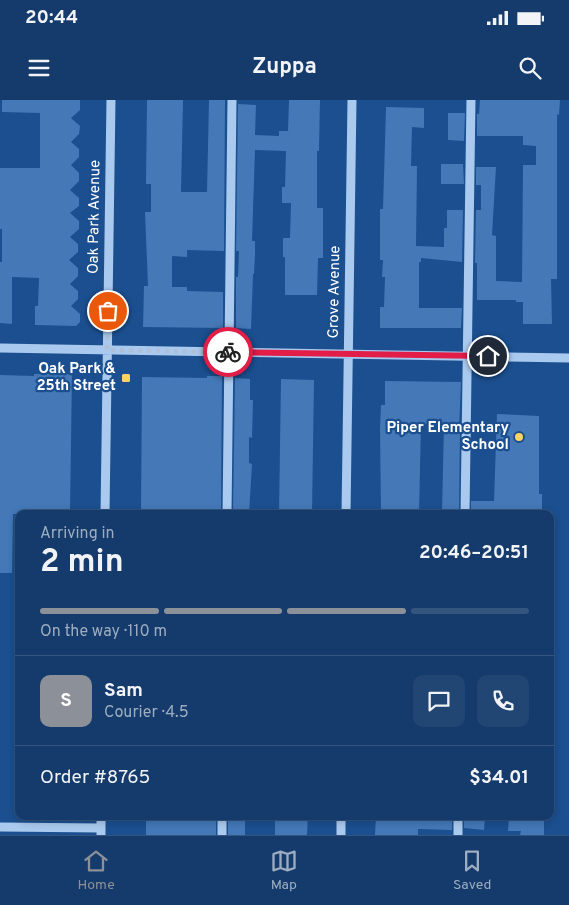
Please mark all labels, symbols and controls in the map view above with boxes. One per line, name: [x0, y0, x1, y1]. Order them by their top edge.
text: 20:44: [25, 6, 78, 30]
icon: menu: [25, 54, 53, 82]
text: Zuppa: [252, 54, 317, 81]
icon: search: [516, 54, 544, 82]
street label: Oak Park Avenue: [85, 160, 105, 274]
street label: Grove Avenue: [325, 245, 345, 339]
pin: [87, 290, 129, 332]
icon: bag: [94, 297, 122, 325]
courier: [203, 327, 253, 377]
pin: [467, 335, 509, 377]
icon: bike: [214, 338, 242, 366]
icon: home: [474, 342, 502, 370]
place label: Oak Park & 25th Street: [36, 360, 116, 396]
marker: Oak Park & 25th Street: [120, 372, 132, 384]
place label: Piper Elementary School: [386, 419, 509, 455]
marker: Piper Elementary School: [513, 431, 525, 443]
text: Arriving in: [40, 524, 115, 544]
text: 20:46–20:51: [419, 541, 529, 565]
text: 2 min: [40, 543, 124, 583]
text: On the way · 110 m: [40, 622, 167, 642]
button: chat: [413, 675, 465, 727]
button: phone: [477, 675, 529, 727]
text: Sam: [104, 679, 143, 703]
text: S: [60, 689, 72, 713]
text: Courier · 4.5: [104, 703, 189, 723]
text: Order #8765: [40, 766, 150, 790]
text: $34.01: [469, 766, 529, 790]
tab: Home: [78, 847, 115, 894]
tab: Map: [270, 847, 298, 894]
tab: Saved: [453, 847, 491, 894]

